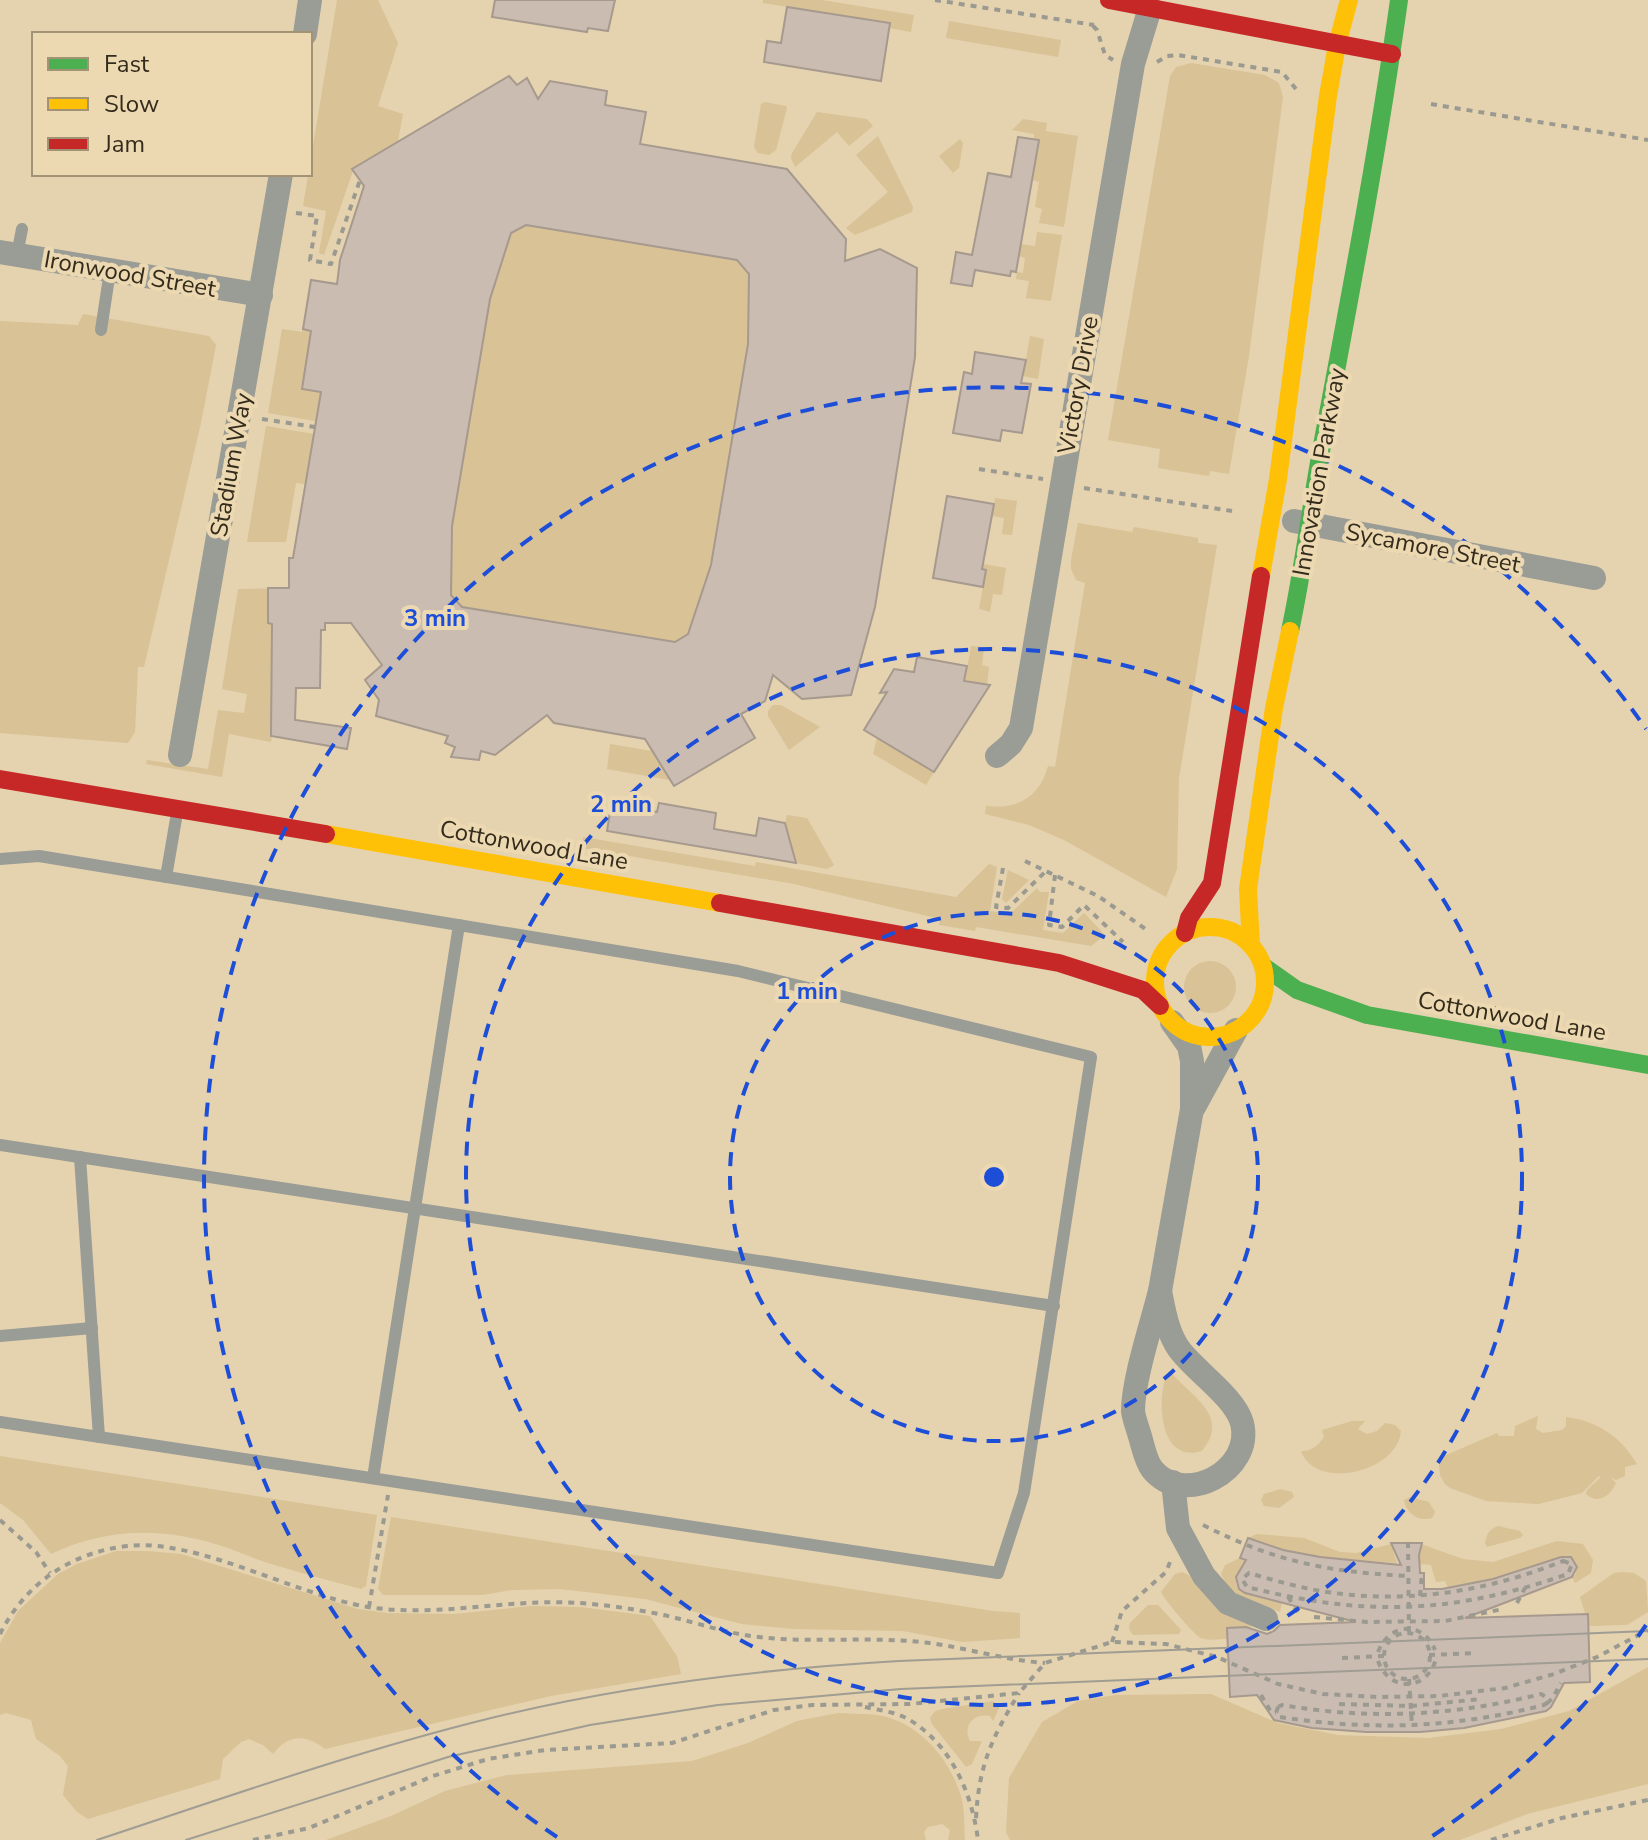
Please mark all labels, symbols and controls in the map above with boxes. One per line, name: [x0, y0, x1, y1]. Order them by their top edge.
legend: [32, 32, 312, 176]
text: Fast: [104, 48, 150, 80]
text: Slow: [104, 88, 159, 120]
text: Jam: [103, 128, 145, 160]
street label: Ironwood Street: [42, 243, 219, 305]
street label: Victory Drive: [1050, 313, 1106, 457]
street label: Innovation Parkway: [1285, 365, 1353, 579]
street label: Stadium Way: [203, 390, 260, 539]
street label: Sycamore Street: [1343, 515, 1524, 581]
text: 3 min: [404, 602, 466, 634]
text: 2 min: [590, 788, 652, 820]
street label: Cottonwood Lane: [437, 813, 631, 877]
text: 1 min: [776, 975, 838, 1007]
street label: Cottonwood Lane: [1415, 984, 1609, 1048]
centre of rings: [980, 1163, 1008, 1191]

